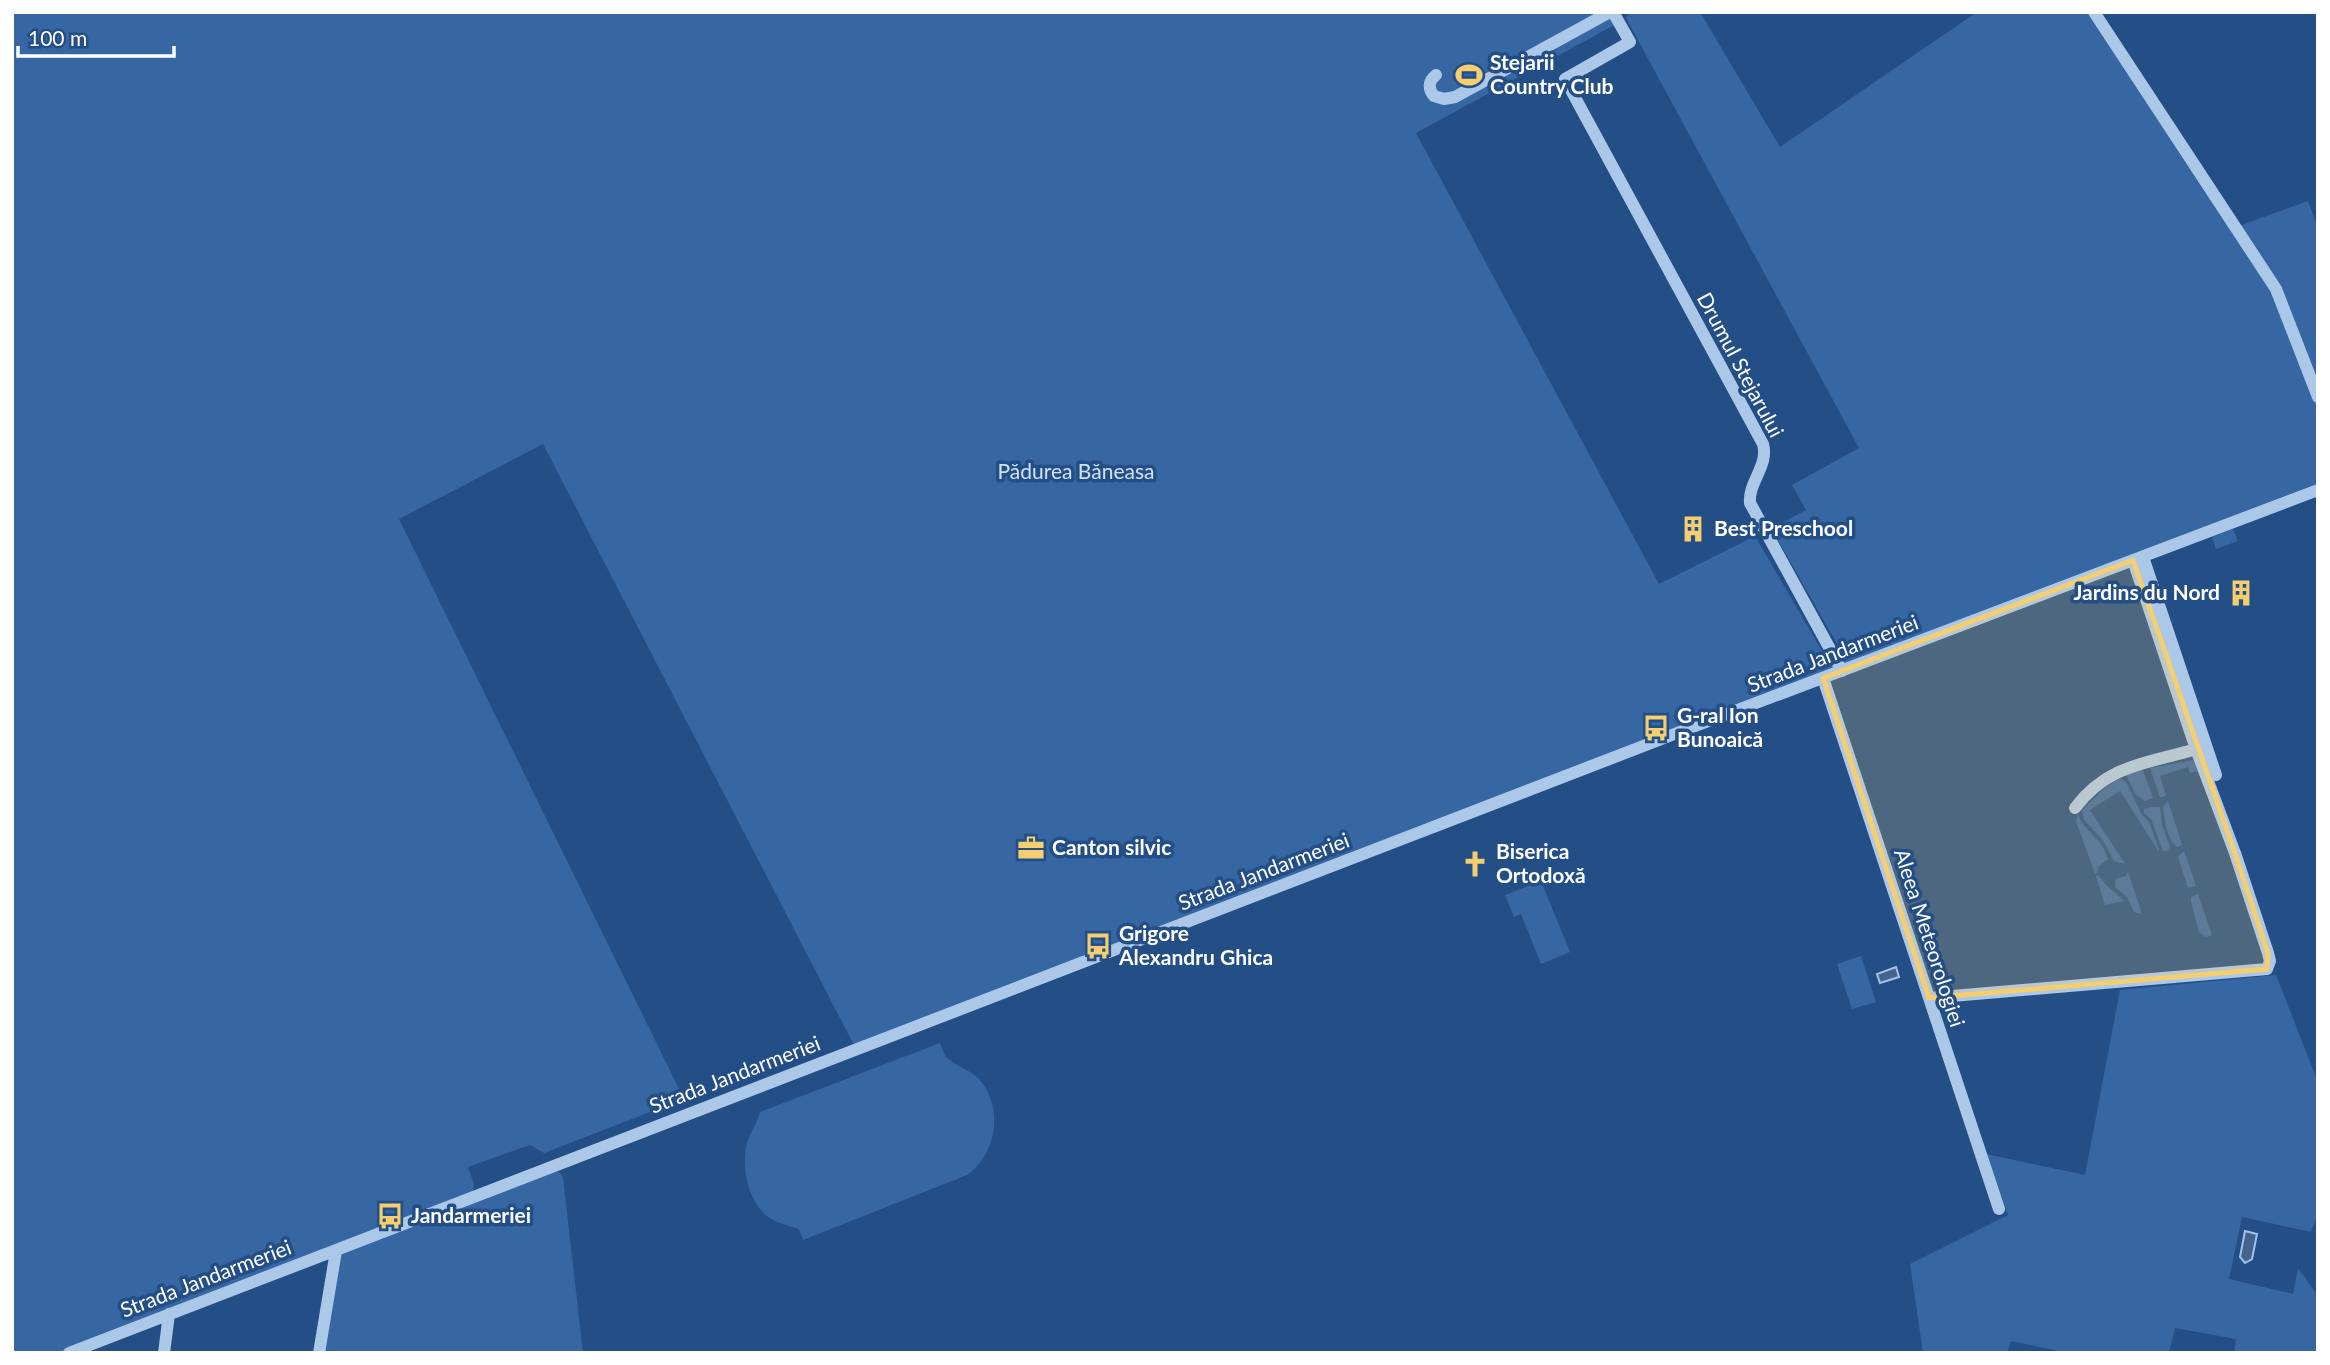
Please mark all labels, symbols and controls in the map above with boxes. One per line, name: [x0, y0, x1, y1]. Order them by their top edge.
scale bar: [18, 14, 173, 58]
text: 100 m: [28, 25, 87, 50]
place label: Stejarii Country Club: [1490, 49, 1614, 98]
sports icon: Stejarii Country Club: [1454, 60, 1484, 90]
street label: Drumul Stejarului: [1693, 288, 1790, 441]
park label: Pădurea Băneasa: [998, 458, 1154, 483]
building icon: Best Preschool: [1678, 514, 1708, 544]
place label: Best Preschool: [1714, 515, 1853, 540]
building icon: Jardins du Nord: [2226, 578, 2256, 608]
place label: Jardins du Nord: [2073, 579, 2220, 604]
street label: Strada Jandarmeriei: [1744, 609, 1921, 697]
place label: G-ral Ion Bunoaică: [1677, 702, 1763, 751]
bus stop icon: G-ral Ion Bunoaică: [1641, 713, 1671, 743]
street label: Strada Jandarmeriei: [1175, 827, 1352, 915]
office icon: Canton silvic: [1016, 833, 1046, 863]
place label: Canton silvic: [1052, 834, 1171, 859]
place label: Biserica Ortodoxă: [1496, 838, 1586, 887]
street label: Aleea Meteorologiei: [1890, 845, 1971, 1030]
church icon: Biserica Ortodoxă: [1460, 849, 1490, 879]
place label: Grigore Alexandru Ghica: [1118, 920, 1273, 969]
bus stop icon: Grigore Alexandru Ghica: [1083, 931, 1113, 961]
street label: Strada Jandarmeriei: [646, 1030, 823, 1118]
bus stop icon: Jandarmeriei: [375, 1201, 405, 1231]
place label: Jandarmeriei: [411, 1202, 531, 1227]
street label: Strada Jandarmeriei: [117, 1234, 294, 1322]

